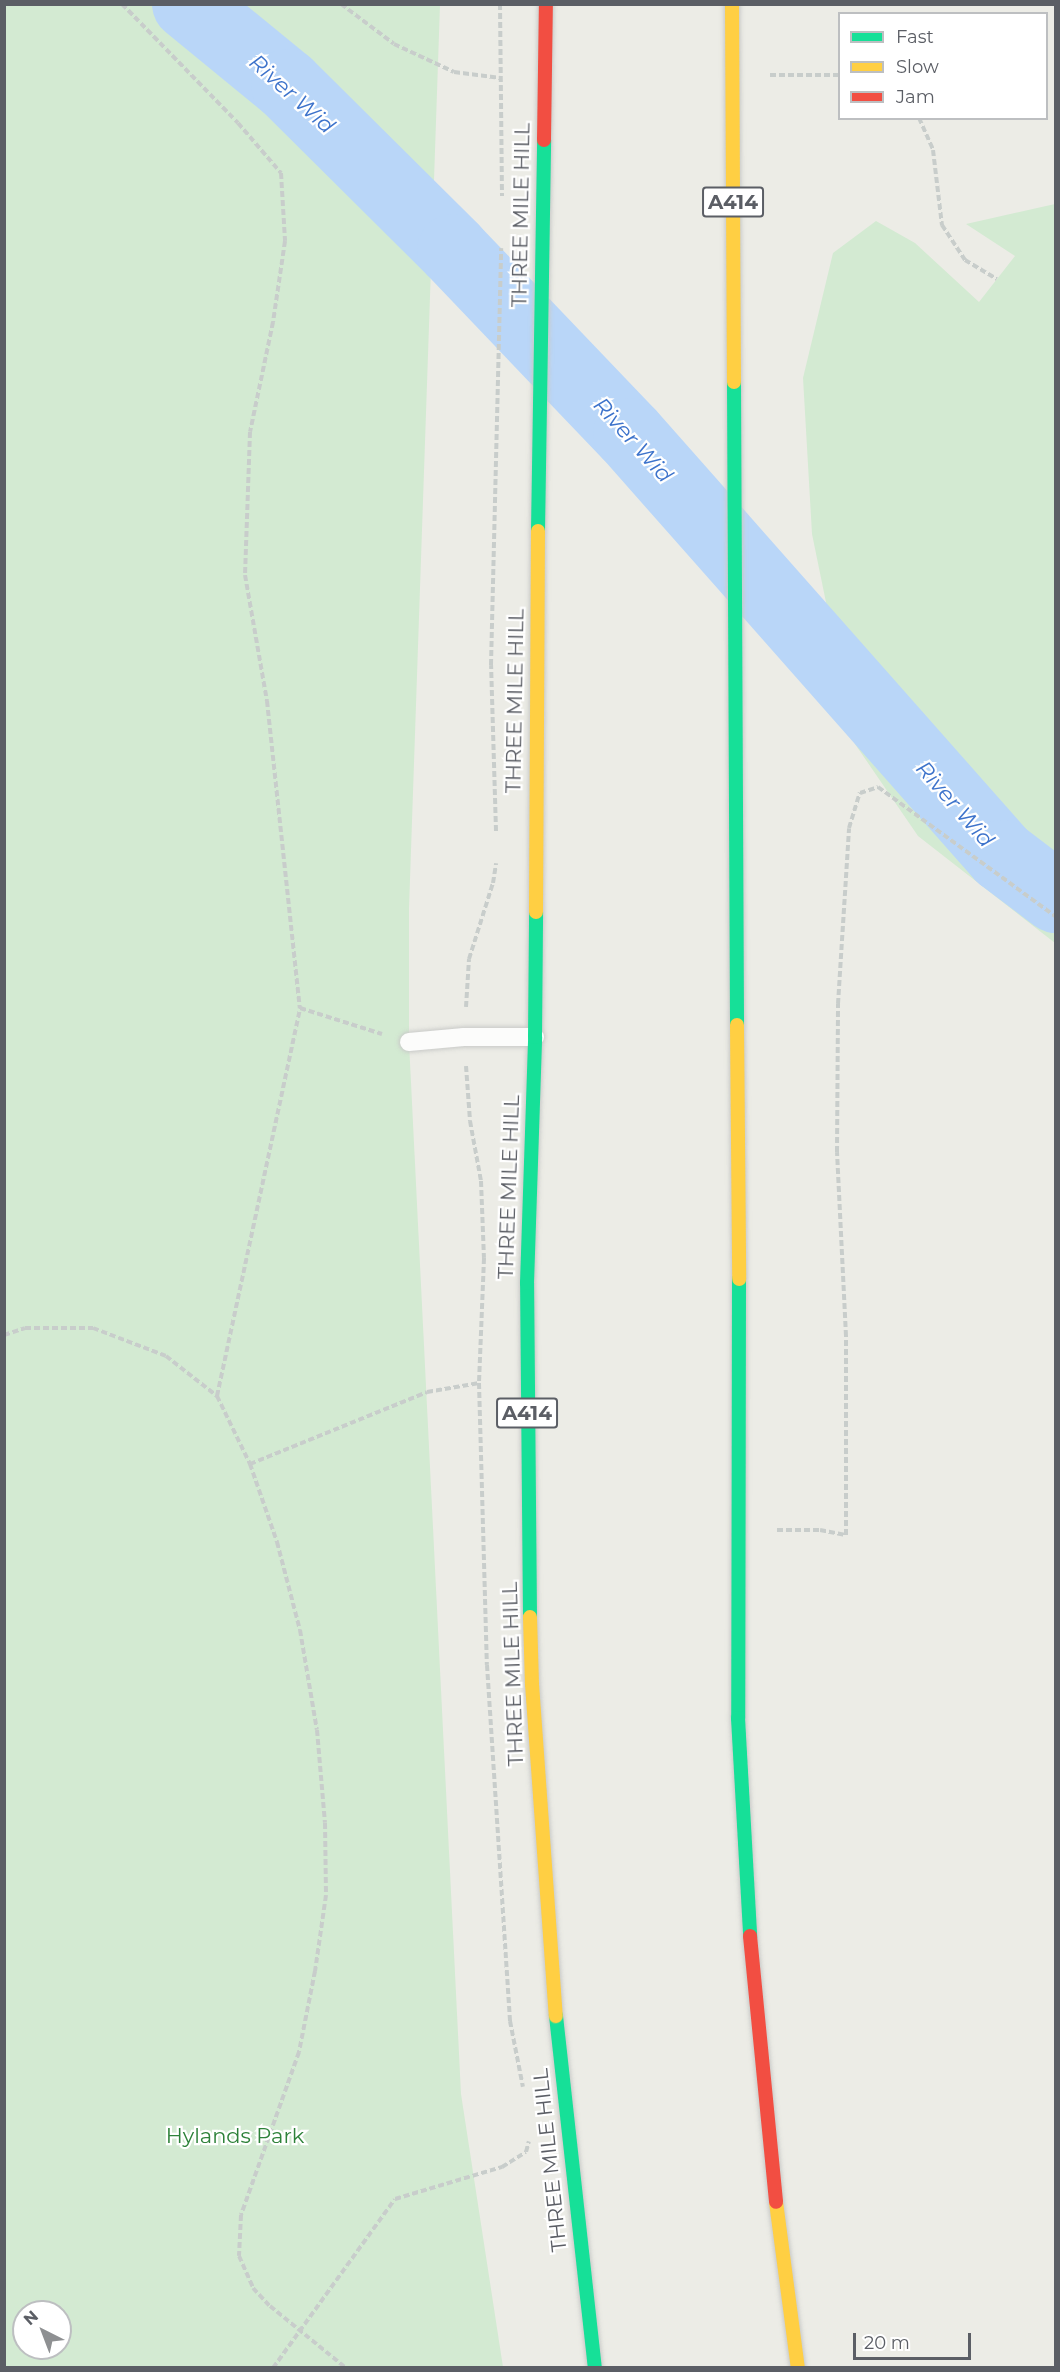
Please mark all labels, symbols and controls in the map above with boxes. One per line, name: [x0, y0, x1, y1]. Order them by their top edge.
legend: [838, 12, 1048, 120]
text: Fast: [896, 26, 934, 48]
water label: River Wid: [244, 49, 340, 139]
text: Slow: [896, 56, 939, 78]
text: Jam: [896, 86, 935, 108]
street label: THREE MILE HILL: [507, 123, 535, 307]
road number: A414: [702, 185, 764, 219]
water label: River Wid: [588, 392, 678, 488]
street label: THREE MILE HILL: [501, 609, 529, 793]
water label: River Wid: [910, 755, 1000, 853]
street label: THREE MILE HILL: [493, 1094, 525, 1280]
road number: A414: [496, 1396, 558, 1430]
street label: THREE MILE HILL: [497, 1581, 529, 1767]
street label: THREE MILE HILL: [528, 2067, 572, 2253]
park label: Hylands Park: [166, 2123, 304, 2149]
north arrow: [12, 2300, 72, 2360]
text: N: [20, 2306, 42, 2329]
scale bar: [856, 2321, 974, 2359]
text: 20 m: [864, 2332, 910, 2354]

